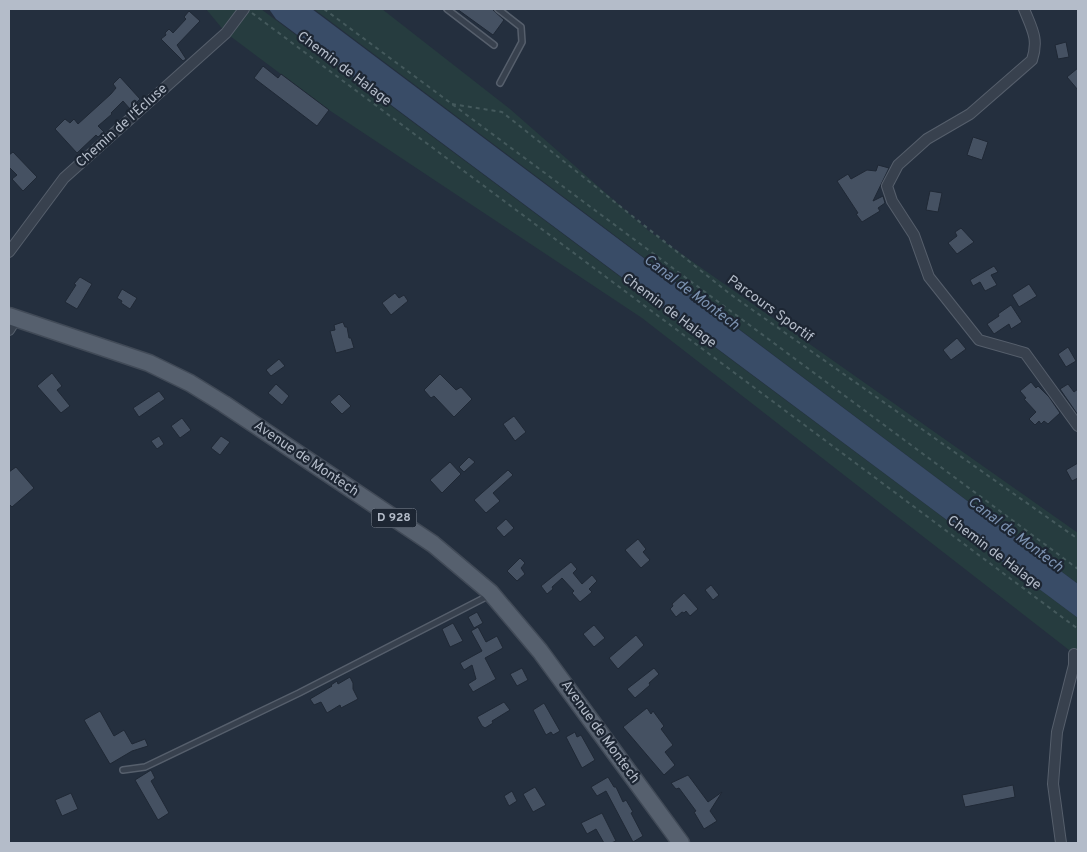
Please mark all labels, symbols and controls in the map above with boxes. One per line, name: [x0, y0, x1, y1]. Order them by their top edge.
street label: Chemin de Halage: [294, 28, 394, 110]
street label: Chemin de l'Écluse: [72, 80, 171, 172]
water label: Canal de Montech: [639, 251, 743, 335]
street label: Chemin de Halage: [619, 270, 719, 352]
street label: Parcours Sportif: [724, 272, 817, 346]
street label: Avenue de Montech: [250, 417, 362, 501]
water label: Canal de Montech: [963, 493, 1067, 577]
road number: D 928: [372, 508, 416, 528]
street label: Chemin de Halage: [944, 512, 1044, 594]
street label: Avenue de Montech: [557, 677, 643, 787]

